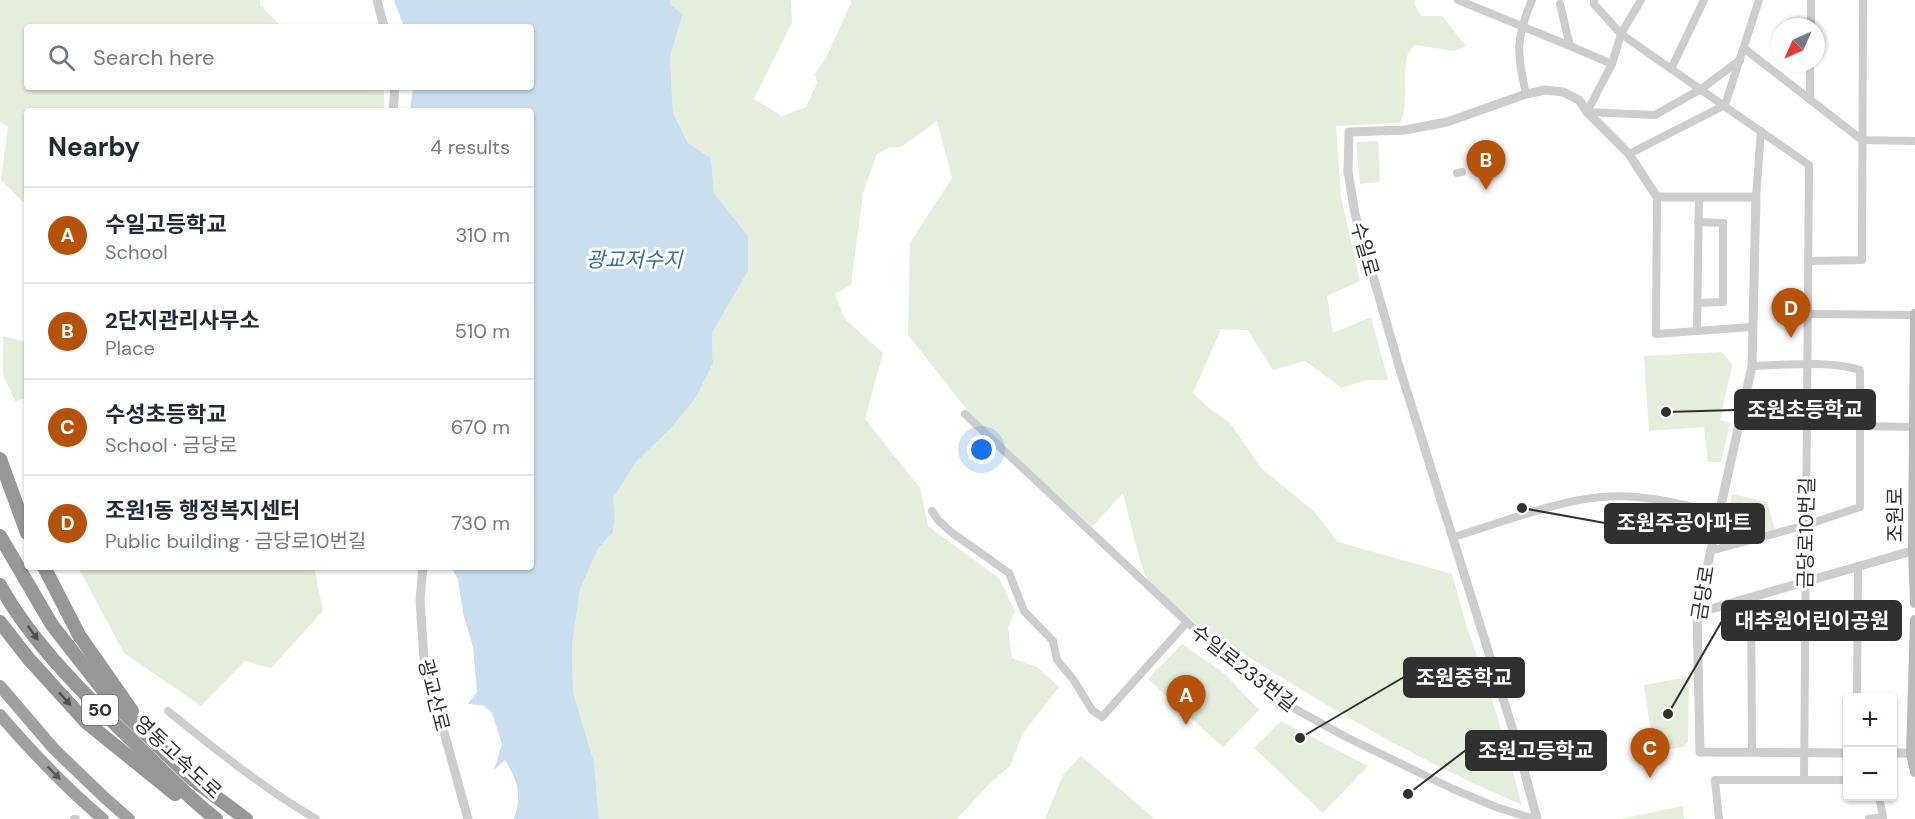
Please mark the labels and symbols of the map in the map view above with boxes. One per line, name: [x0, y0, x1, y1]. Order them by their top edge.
north arrow: [1771, 18, 1825, 72]
pin: B: [1466, 140, 1506, 190]
street label: 수일로: [1345, 219, 1385, 279]
water label: 광교저수지: [586, 246, 684, 274]
pin: D: [1772, 288, 1810, 338]
callout: 조원초등학교: [1735, 390, 1875, 429]
text: 조원초등학교: [1747, 396, 1863, 424]
your location: [967, 435, 996, 464]
street label: 금당로10번길: [1792, 477, 1820, 589]
street label: 조원로: [1882, 487, 1908, 543]
callout: 조원주공아파트: [1605, 504, 1764, 543]
text: 조원주공아파트: [1616, 509, 1752, 537]
street label: 금당로: [1686, 564, 1720, 622]
callout: 대추원어린이공원: [1722, 601, 1901, 640]
text: 대추원어린이공원: [1735, 607, 1889, 635]
street label: 수일로233번길: [1186, 619, 1302, 717]
one-way arrow: [27, 624, 39, 640]
street label: 광교산로: [412, 656, 456, 734]
callout: 조원중학교: [1404, 658, 1524, 697]
text: 조원중학교: [1416, 664, 1512, 692]
pin: A: [1166, 676, 1206, 725]
one-way arrow: [58, 691, 72, 706]
road number: 50: [82, 695, 118, 725]
street label: 영동고속도로: [129, 710, 227, 804]
pin: C: [1630, 728, 1670, 778]
callout: 조원고등학교: [1466, 731, 1606, 770]
text: 조원고등학교: [1478, 737, 1594, 765]
one-way arrow: [46, 766, 60, 780]

